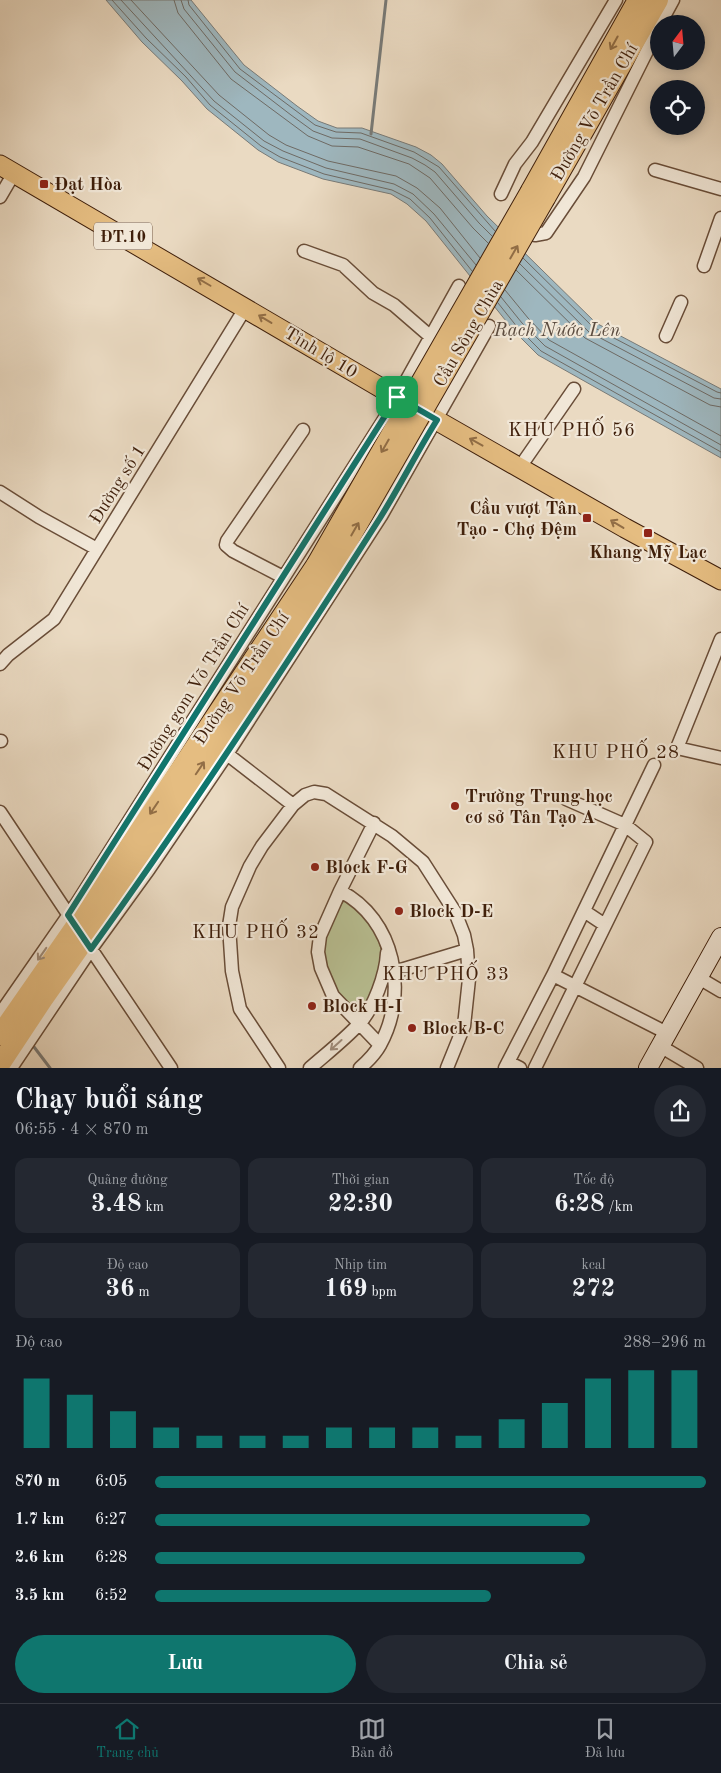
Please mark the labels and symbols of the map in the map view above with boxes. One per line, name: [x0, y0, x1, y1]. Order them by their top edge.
north arrow: [650, 15, 705, 70]
one-way arrow: [609, 35, 619, 50]
street label: Đường Võ Trần Chí: [546, 39, 642, 184]
place label: Đạt Hòa: [54, 176, 122, 194]
marker: Đạt Hòa: [38, 178, 50, 190]
road number: ĐT.10: [94, 222, 152, 250]
one-way arrow: [510, 245, 520, 259]
street label: Cầu Sông Chùa: [428, 275, 507, 390]
one-way arrow: [197, 277, 211, 287]
one-way arrow: [259, 313, 273, 323]
water label: Rạch Nước Lên: [493, 322, 620, 341]
street label: Tỉnh lộ 10: [281, 324, 360, 382]
pin: [376, 376, 418, 418]
district label: KHU PHỐ 56: [508, 416, 636, 441]
one-way arrow: [469, 437, 484, 446]
one-way arrow: [379, 438, 389, 452]
street label: Đường số 1: [86, 441, 149, 527]
place label: Cầu vượt Tân Tạo - Chợ Đệm: [457, 497, 577, 539]
marker: Cầu vượt Tân Tạo - Chợ Đệm: [581, 512, 593, 524]
one-way arrow: [610, 518, 624, 528]
one-way arrow: [350, 523, 360, 537]
marker: Khang Mỹ Lạc: [642, 527, 654, 539]
place label: Khang Mỹ Lạc: [589, 544, 707, 562]
street label: Đường gom Võ Trần Chí: [132, 599, 253, 774]
street label: Đường Võ Trần Chí: [188, 607, 293, 748]
district label: KHU PHỐ 28: [552, 738, 680, 763]
one-way arrow: [195, 762, 205, 776]
place label: Trường Trung học cơ sở Tân Tạo A: [465, 788, 613, 827]
marker: Trường Trung học cơ sở Tân Tạo A: [449, 800, 461, 812]
one-way arrow: [149, 801, 159, 815]
place label: Block F-G: [325, 859, 408, 877]
marker: Block F-G: [309, 861, 321, 873]
place label: Block D-E: [409, 903, 493, 921]
marker: Block D-E: [393, 905, 405, 917]
district label: KHU PHỐ 32: [192, 918, 320, 943]
one-way arrow: [37, 946, 47, 960]
district label: KHU PHỐ 33: [382, 960, 510, 985]
place label: Block H-I: [322, 998, 402, 1016]
marker: Block H-I: [306, 1000, 318, 1012]
place label: Block B-C: [422, 1020, 504, 1038]
marker: Block B-C: [406, 1022, 418, 1034]
one-way arrow: [329, 1039, 342, 1051]

